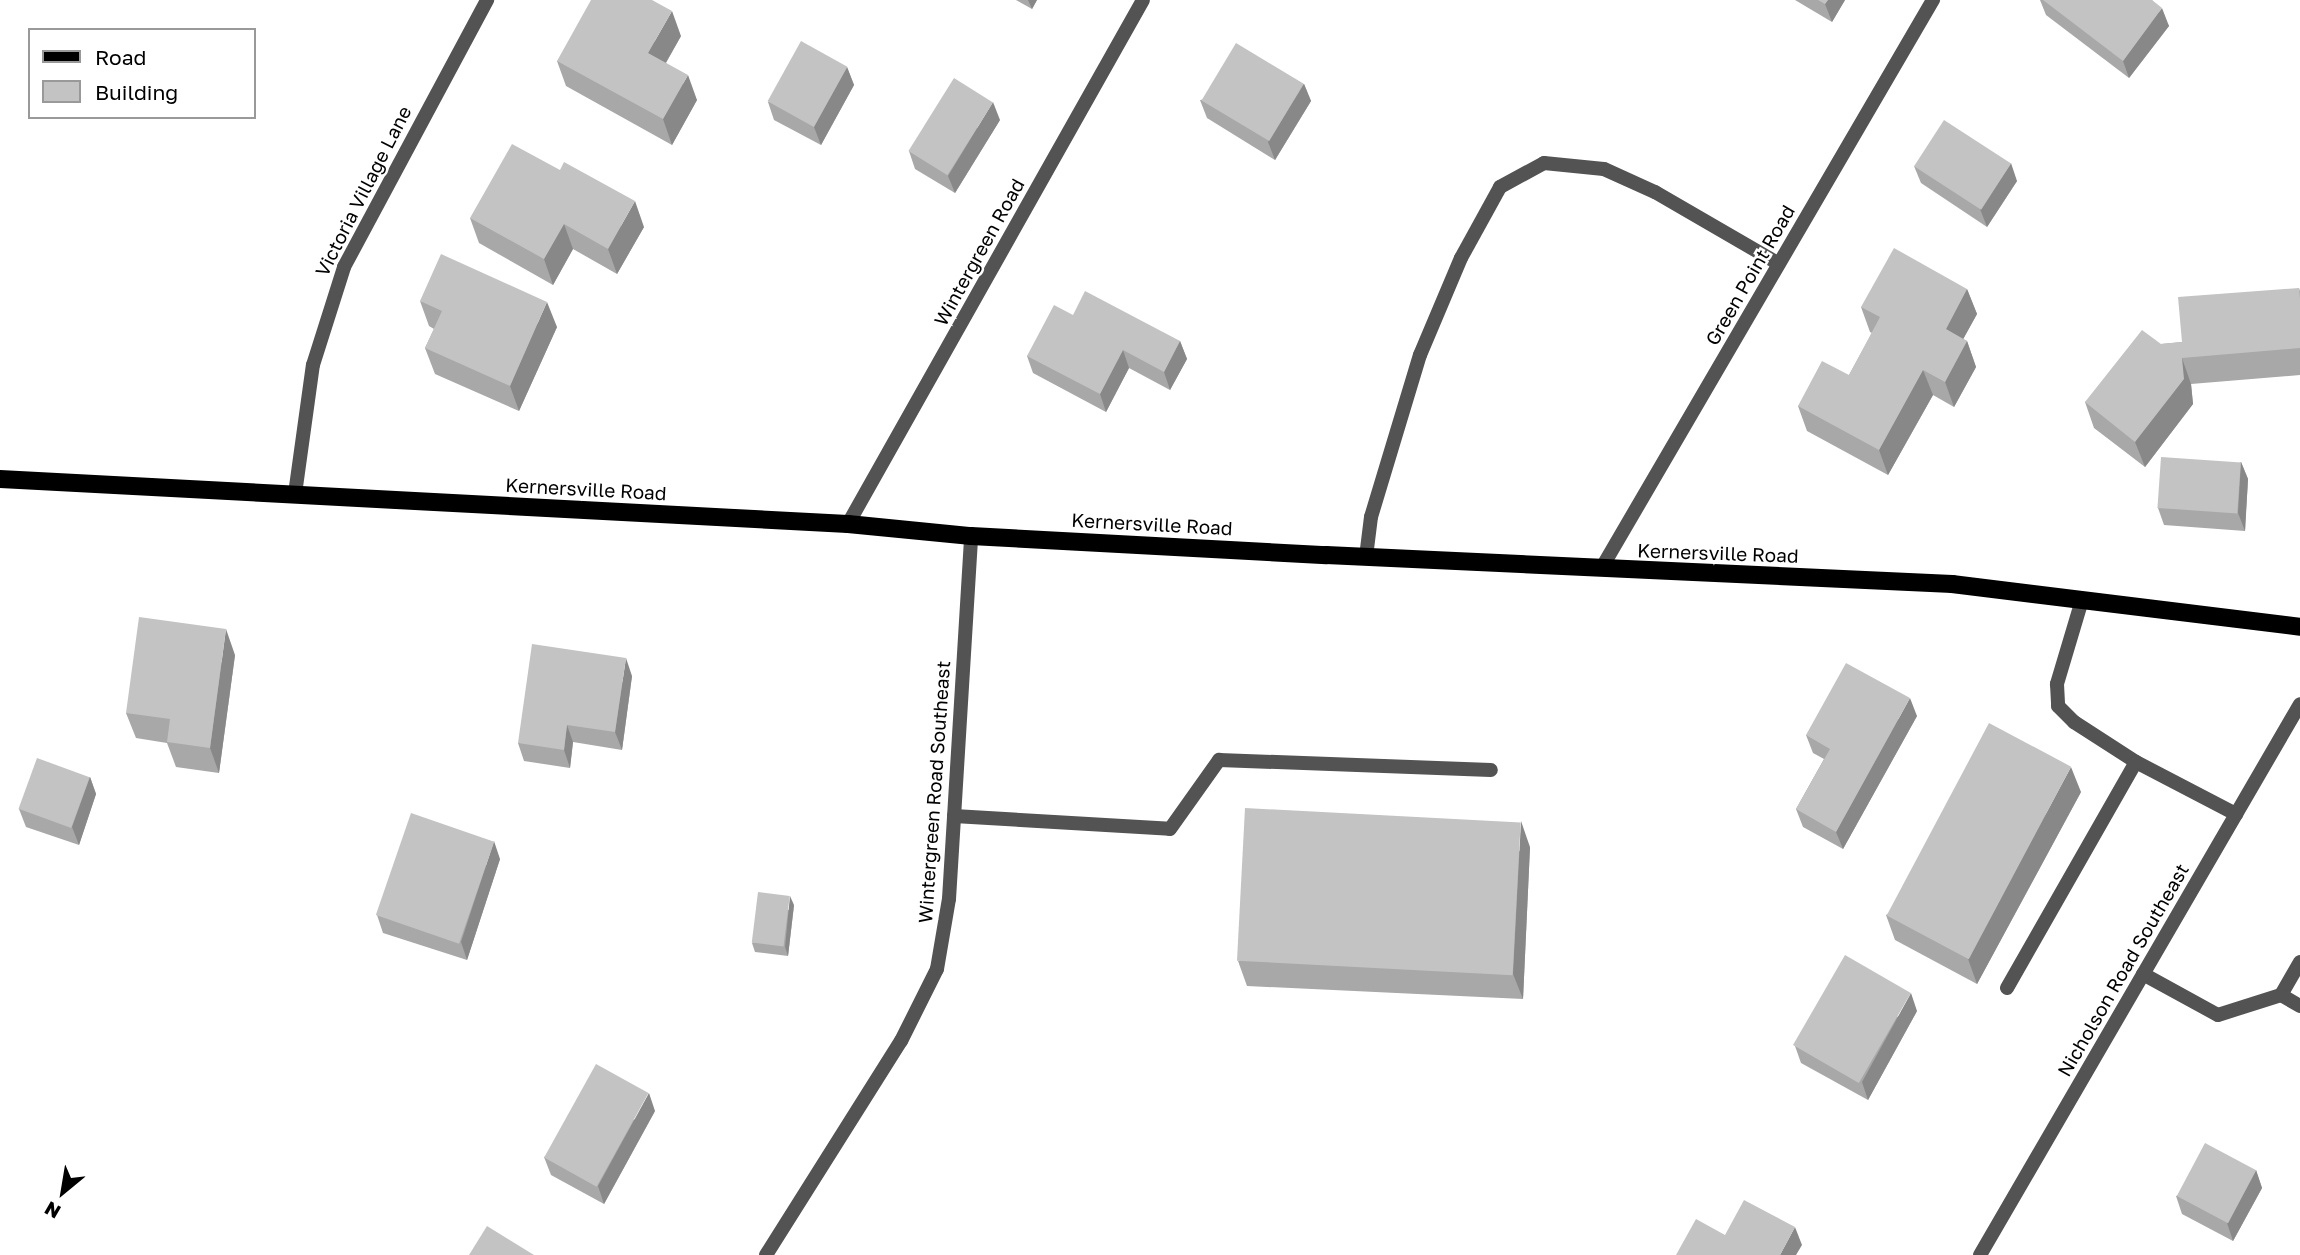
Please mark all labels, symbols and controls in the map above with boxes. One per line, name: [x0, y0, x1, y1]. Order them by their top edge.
legend: [28, 28, 256, 119]
text: Road: [95, 44, 146, 70]
text: Building: [95, 79, 178, 105]
street label: Victoria Village Lane: [310, 102, 416, 280]
street label: Wintergreen Road: [929, 174, 1029, 330]
street label: Green Point Road: [1701, 201, 1799, 349]
street label: Kernersville Road: [505, 473, 667, 505]
street label: Kernersville Road: [1071, 508, 1233, 540]
street label: Kernersville Road: [1637, 539, 1799, 567]
street label: Wintergreen Road Southeast: [913, 660, 955, 924]
street label: Nicholson Road Southeast: [2053, 860, 2193, 1080]
north arrow: [28, 1157, 98, 1227]
text: N: [40, 1197, 64, 1224]

